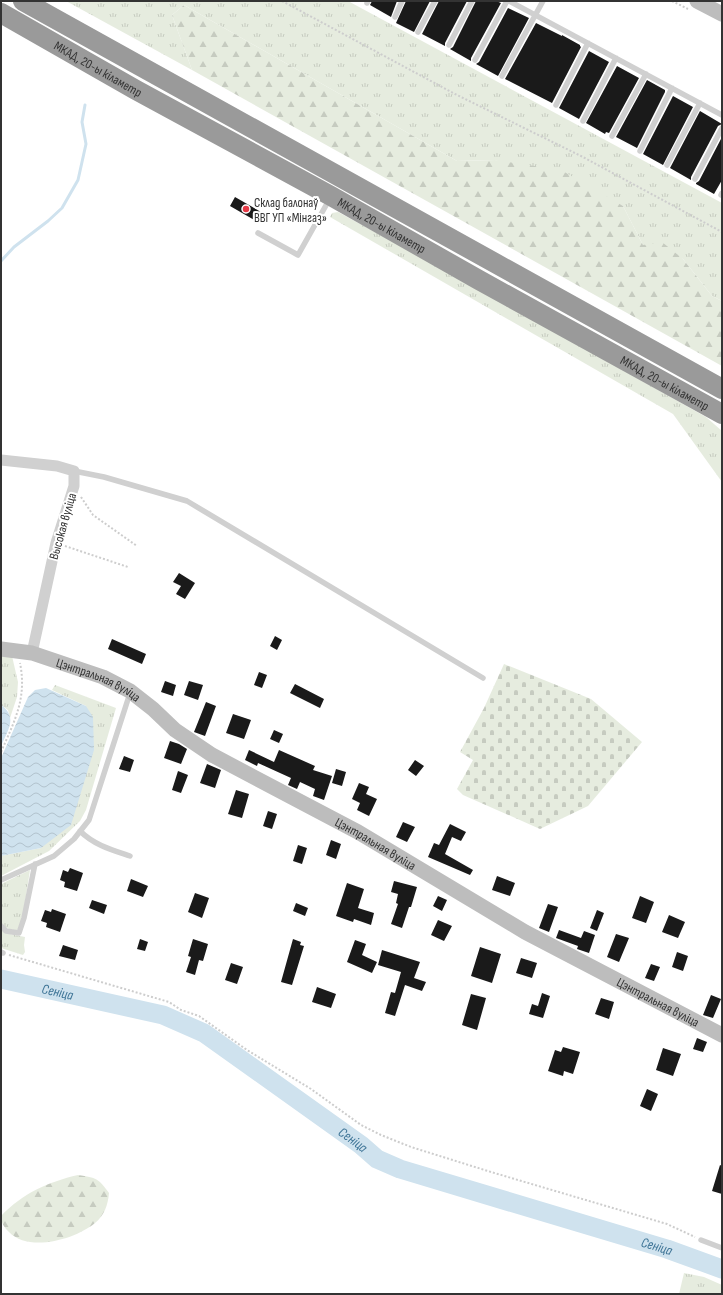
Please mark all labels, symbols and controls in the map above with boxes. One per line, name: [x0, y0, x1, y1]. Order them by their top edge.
street label: МКАД, 20-ы кіламетр: [51, 38, 145, 101]
street label: МКАД, 20-ы кіламетр: [335, 194, 428, 257]
place label: Склад балонаў ВВГ УП «Мінгаз»: [254, 195, 327, 226]
marker: Склад балонаў ВВГ УП «Мінгаз»: [241, 204, 251, 214]
street label: МКАД, 20-ы кіламетр: [617, 353, 712, 414]
street label: Высокая вуліца: [46, 491, 80, 561]
street label: Цэнтральная вуліца: [54, 655, 144, 705]
street label: Цэнтральная вуліца: [332, 814, 419, 874]
street label: Цэнтральная вуліца: [614, 974, 702, 1031]
water label: Сеніца: [40, 980, 75, 1004]
water label: Сеніца: [335, 1124, 371, 1156]
water label: Сеніца: [639, 1234, 675, 1259]

